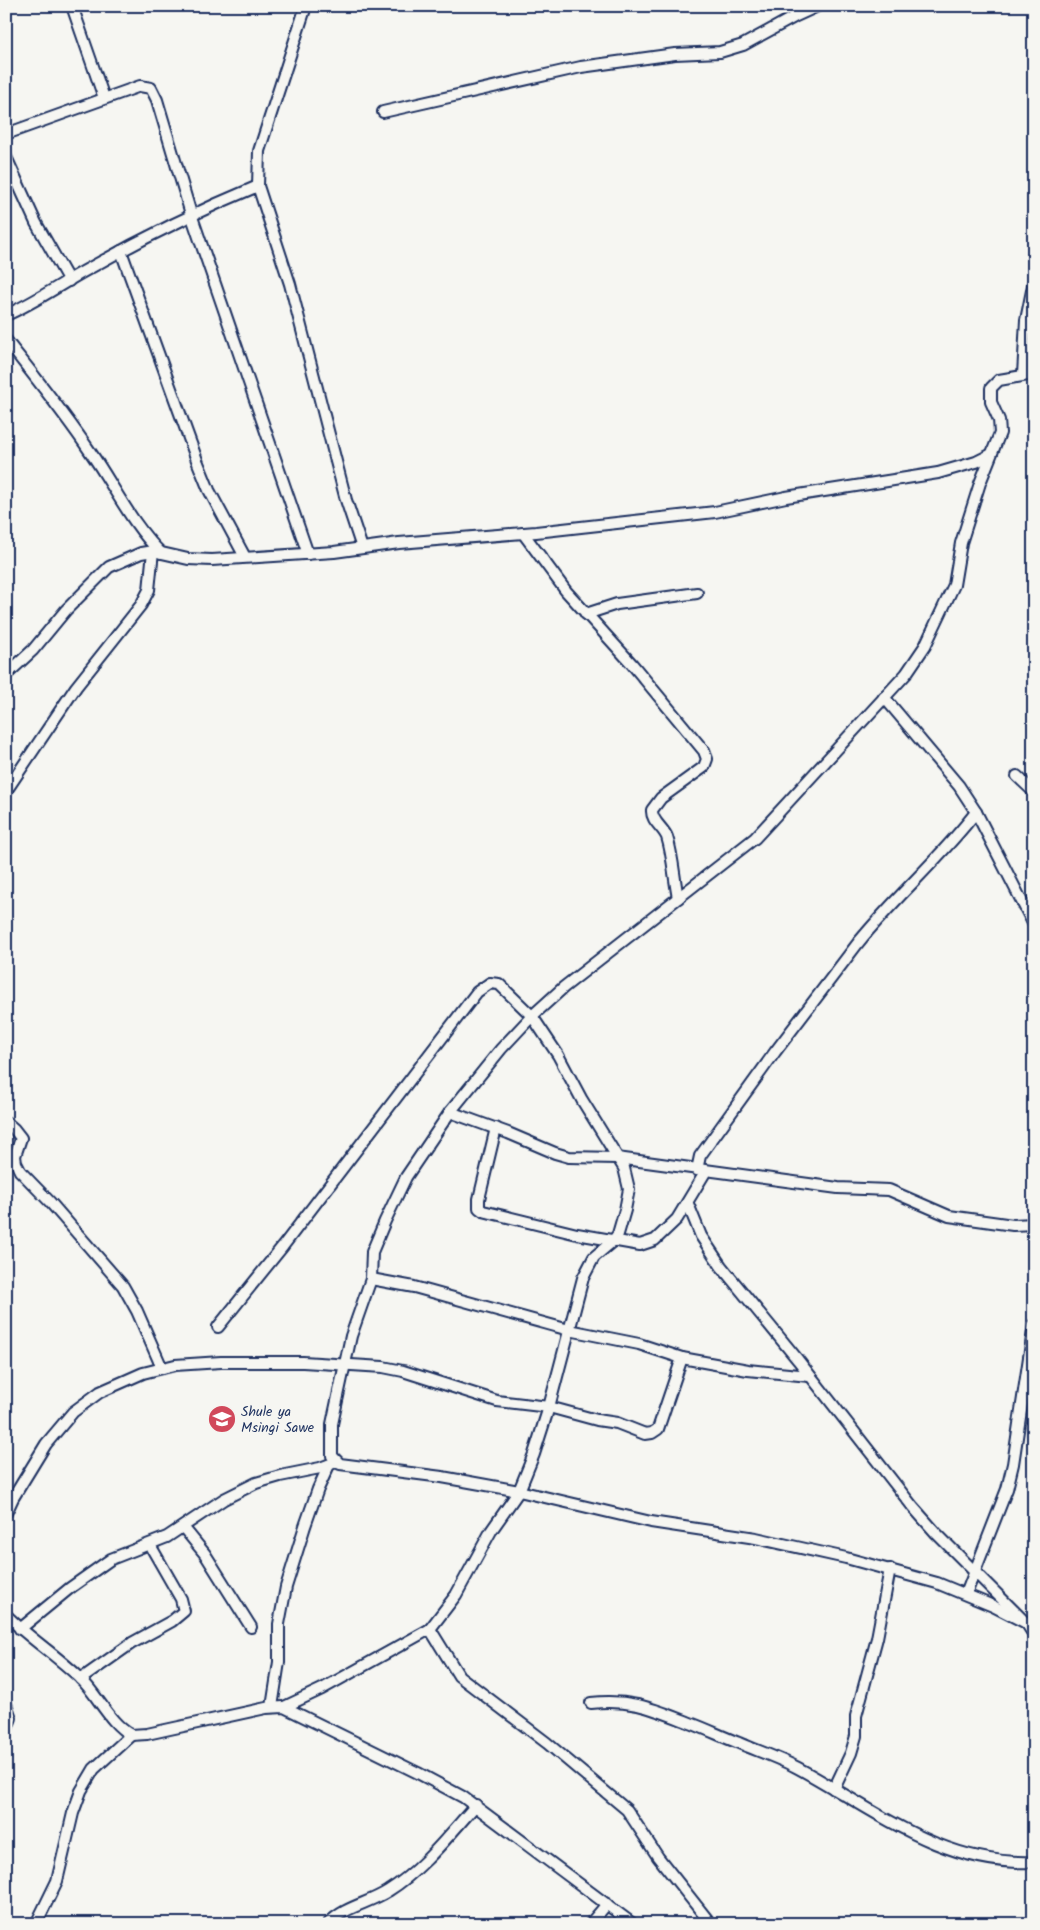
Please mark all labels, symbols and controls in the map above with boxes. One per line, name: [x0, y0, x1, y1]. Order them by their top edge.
place label: Shule ya Msingi Sawe: [241, 1401, 315, 1439]
school or university icon: Shule ya Msingi Sawe: [207, 1404, 237, 1434]

